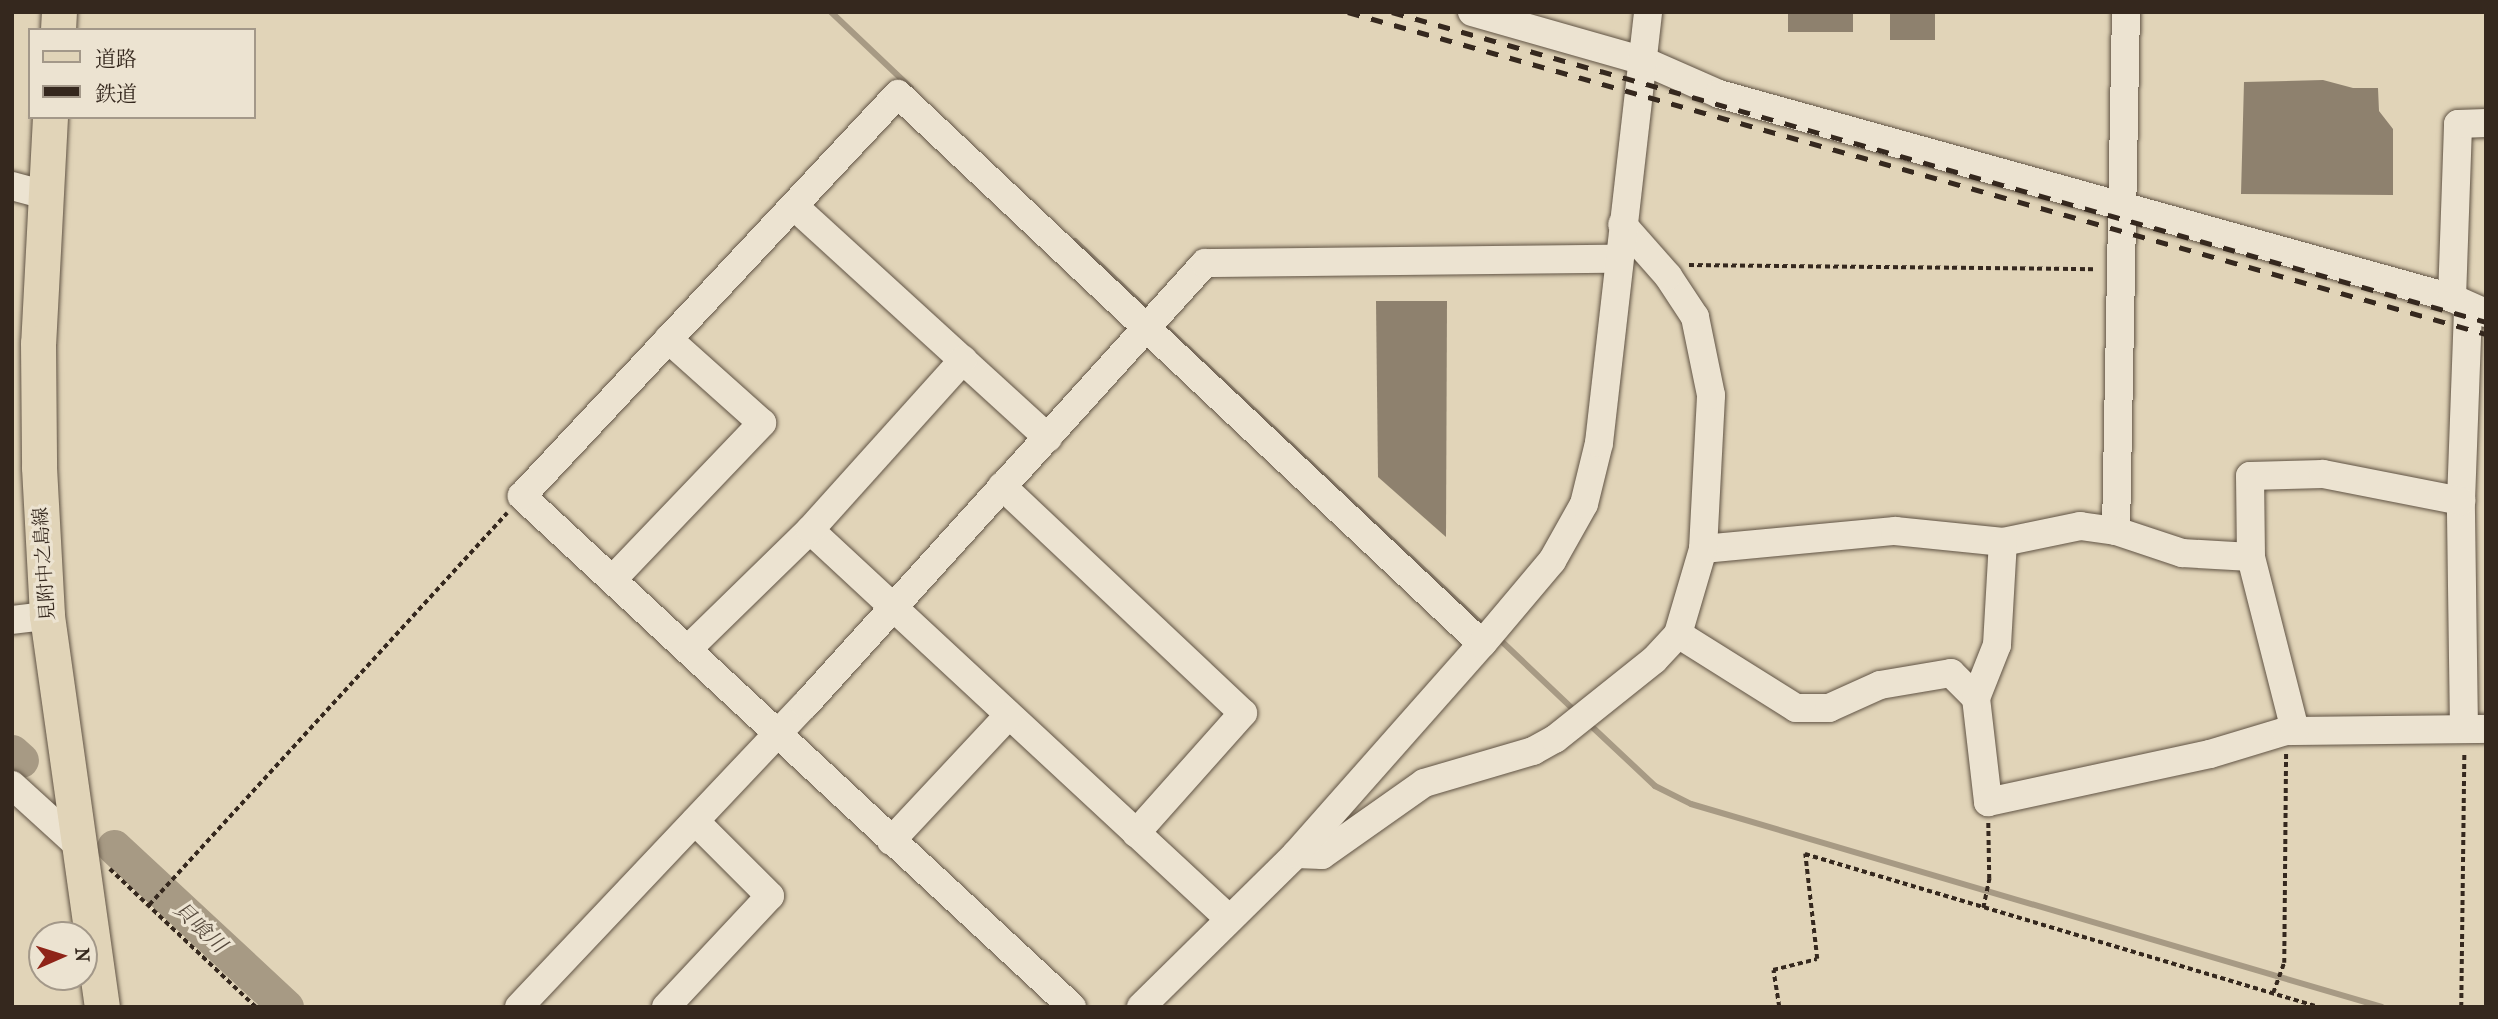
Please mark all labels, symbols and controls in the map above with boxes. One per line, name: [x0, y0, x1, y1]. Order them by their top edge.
legend: [28, 28, 256, 119]
text: 道路: [95, 47, 137, 71]
text: 鉄道: [95, 82, 137, 106]
street label: 見附中之島線: [30, 506, 60, 622]
water label: 貝喰川: [168, 896, 232, 958]
north arrow: [28, 921, 98, 991]
text: N: [71, 947, 93, 963]

